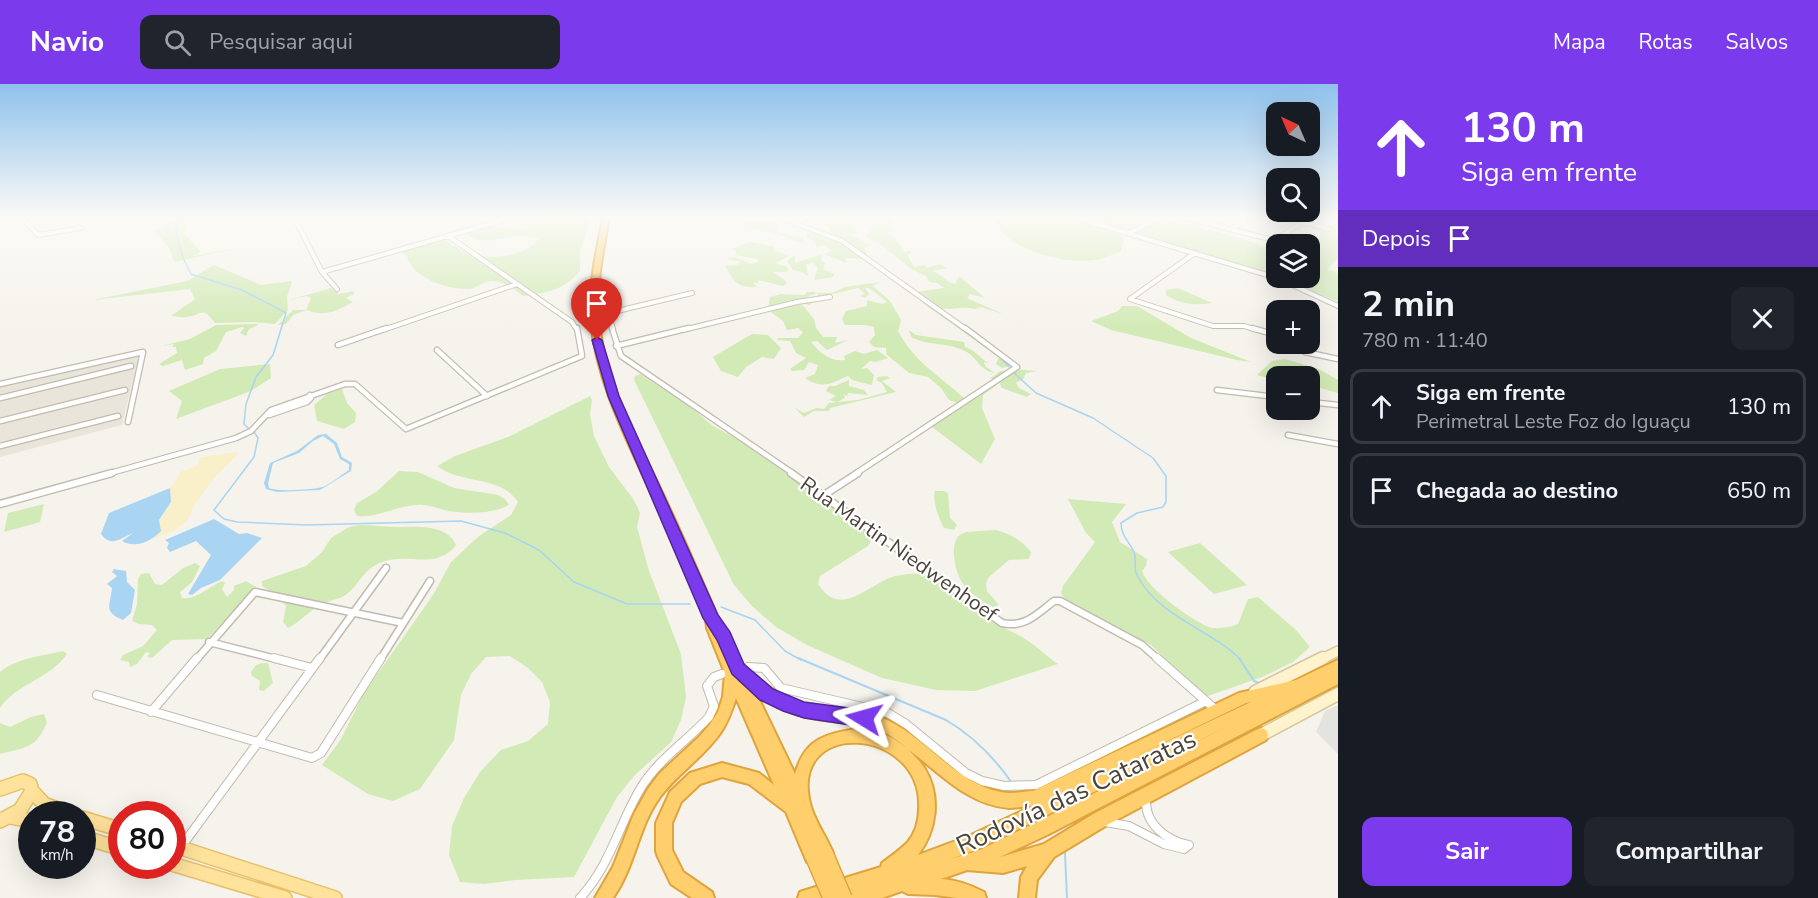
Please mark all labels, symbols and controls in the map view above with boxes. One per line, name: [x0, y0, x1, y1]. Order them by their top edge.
search box: [140, 15, 560, 69]
text: Navio: [30, 23, 104, 61]
icon: search: [161, 26, 194, 59]
text: Pesquisar aqui: [209, 27, 353, 57]
text: Mapa: [1553, 28, 1606, 56]
text: Rotas: [1639, 28, 1693, 56]
text: Salvos: [1726, 28, 1788, 56]
text: 130 m: [1461, 100, 1585, 157]
north arrow: [1266, 102, 1320, 156]
map controls: [1266, 102, 1320, 420]
icon: ahead: [1362, 108, 1440, 186]
text: Siga em frente: [1461, 154, 1637, 191]
button: search: [1266, 168, 1320, 222]
icon: arrive: [1443, 222, 1476, 255]
text: Depois: [1362, 224, 1431, 254]
button: layers: [1266, 234, 1320, 288]
pin: [571, 278, 622, 340]
text: 2 min: [1362, 280, 1455, 329]
icon: arrive: [580, 287, 613, 320]
button: close: [1731, 287, 1794, 350]
button: +: [1266, 300, 1320, 354]
text: 780 m · 11:40: [1362, 327, 1488, 354]
button: −: [1266, 366, 1320, 420]
text: Siga em frente: [1416, 378, 1565, 408]
icon: ahead: [1365, 390, 1398, 423]
text: 130 m: [1727, 392, 1791, 422]
text: Perimetral Leste Foz do Iguaçu: [1416, 408, 1691, 435]
street label: Rua Martin Niedwenhoef: [795, 470, 1004, 629]
icon: arrive: [1365, 474, 1398, 507]
text: Chegada ao destino: [1416, 476, 1618, 506]
text: 650 m: [1727, 476, 1791, 506]
position arrow: [832, 686, 896, 750]
street label: Rodovía das Cataratas: [951, 721, 1202, 863]
speed limit sign: 80: [108, 801, 186, 879]
text: 78: [39, 812, 75, 853]
button: Sair: [1362, 817, 1572, 886]
button: Compartilhar: [1584, 817, 1794, 886]
text: km/h: [40, 845, 74, 865]

